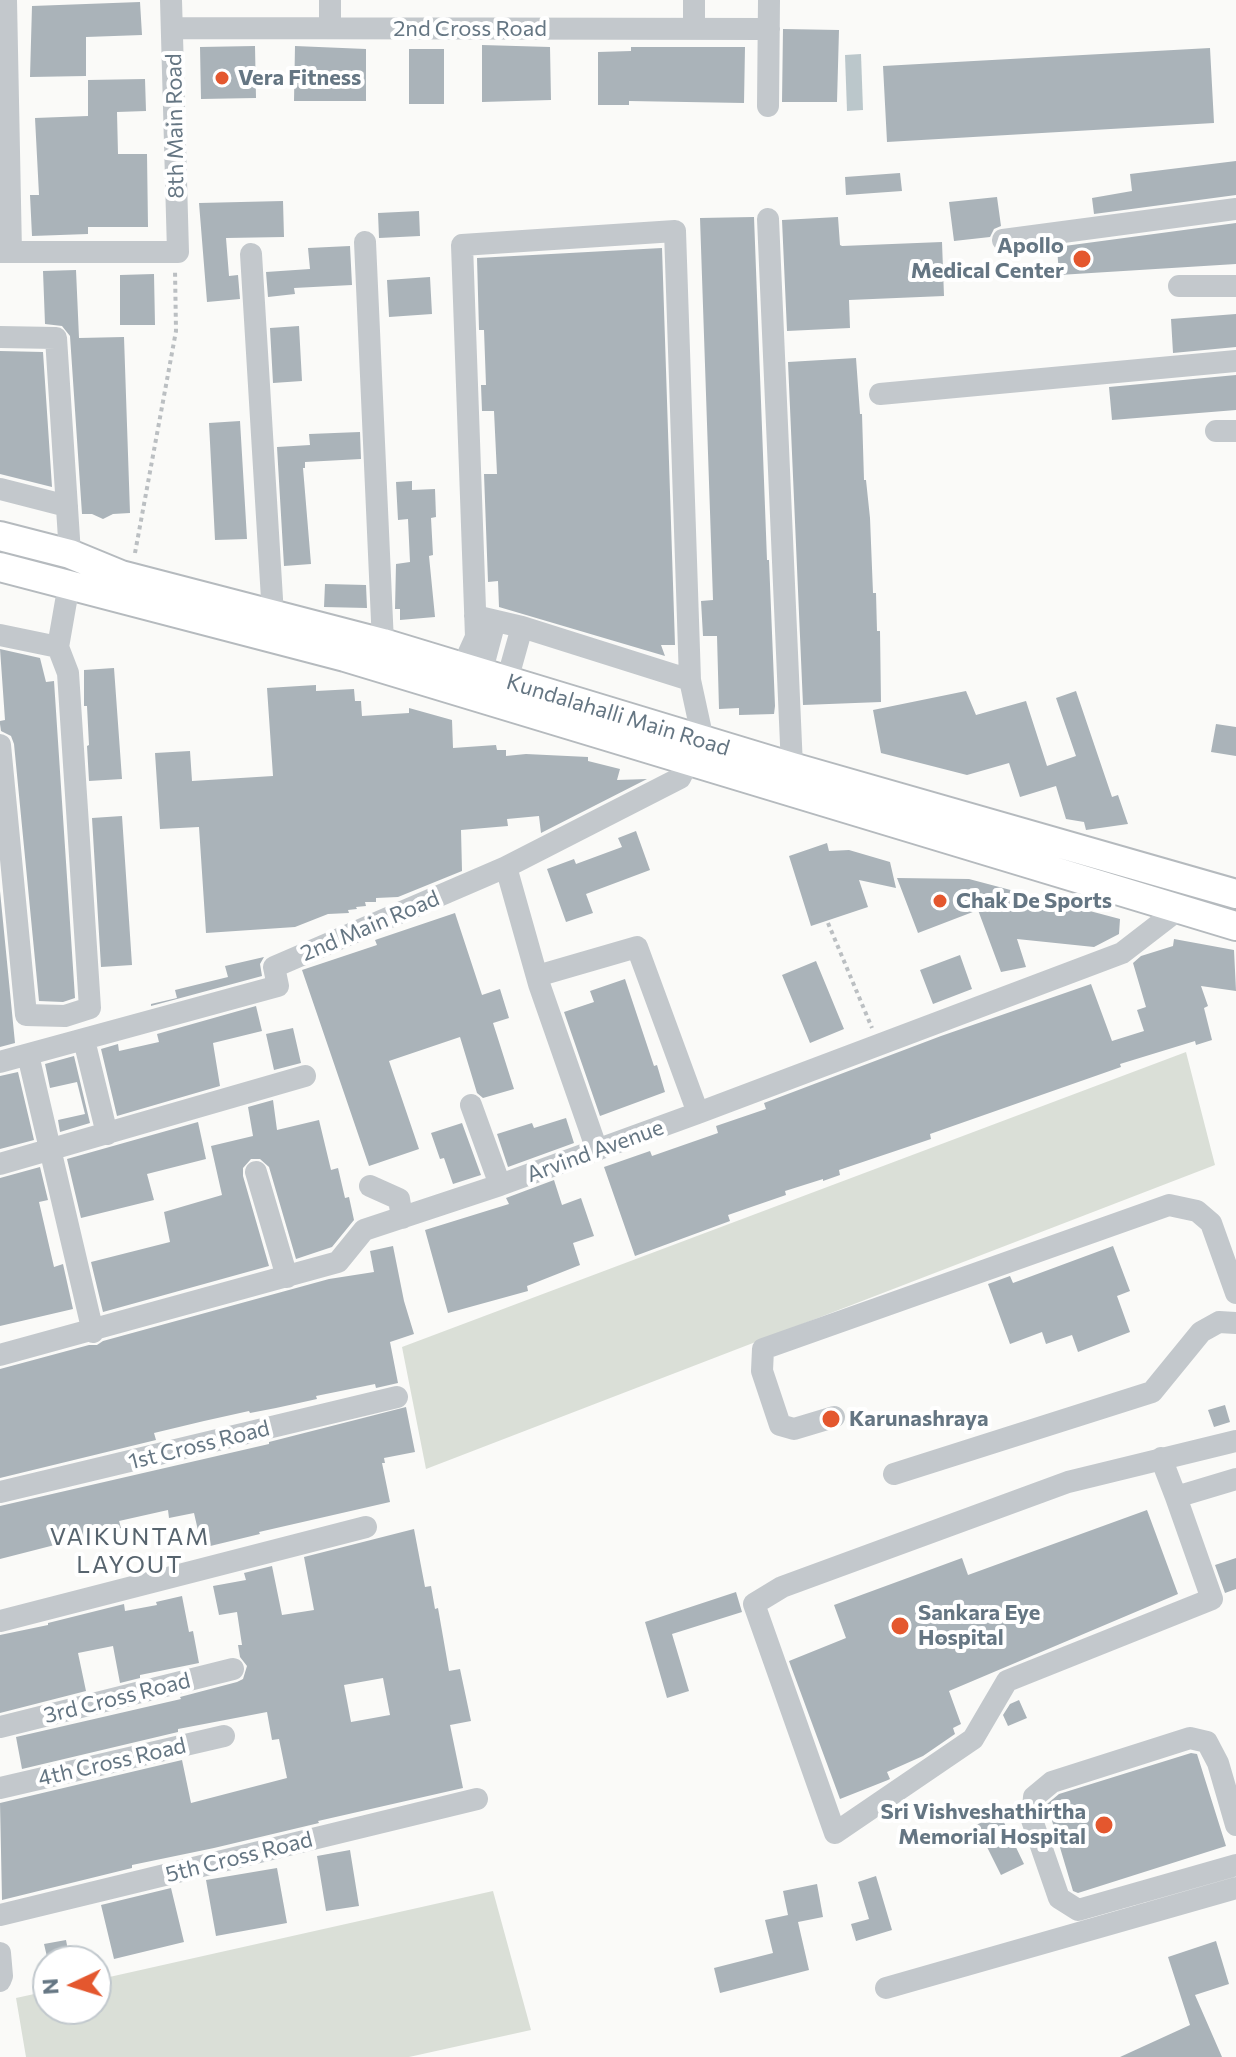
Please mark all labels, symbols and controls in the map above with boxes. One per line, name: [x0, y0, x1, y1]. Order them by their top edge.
street label: 2nd Cross Road: [393, 16, 547, 42]
street label: 8th Main Road: [161, 53, 189, 199]
place label: Vera Fitness: [238, 65, 361, 91]
marker: Vera Fitness: [213, 69, 231, 87]
place label: Apollo Medical Center: [911, 233, 1064, 284]
marker: Apollo Medical Center: [1071, 248, 1093, 270]
street label: Kundalahalli Main Road: [503, 668, 733, 762]
street label: 2nd Main Road: [297, 885, 443, 967]
place label: Chak De Sports: [956, 888, 1112, 914]
marker: Chak De Sports: [931, 892, 949, 910]
street label: Arvind Avenue: [523, 1114, 667, 1188]
place label: Karunashraya: [849, 1406, 988, 1432]
marker: Karunashraya: [820, 1408, 842, 1430]
street label: 1st Cross Road: [126, 1415, 272, 1475]
district label: VAIKUNTAM LAYOUT: [50, 1523, 210, 1579]
place label: Sankara Eye Hospital: [918, 1600, 1040, 1652]
marker: Sankara Eye Hospital: [889, 1615, 911, 1637]
street label: 3rd Cross Road: [41, 1667, 193, 1729]
street label: 4th Cross Road: [35, 1732, 189, 1792]
place label: Sri Vishveshathirtha Memorial Hospital: [880, 1799, 1086, 1850]
marker: Sri Vishveshathirtha Memorial Hospital: [1093, 1814, 1115, 1836]
street label: 5th Cross Road: [163, 1826, 315, 1888]
north arrow: [32, 1945, 112, 2025]
text: N: [36, 1977, 64, 1996]

